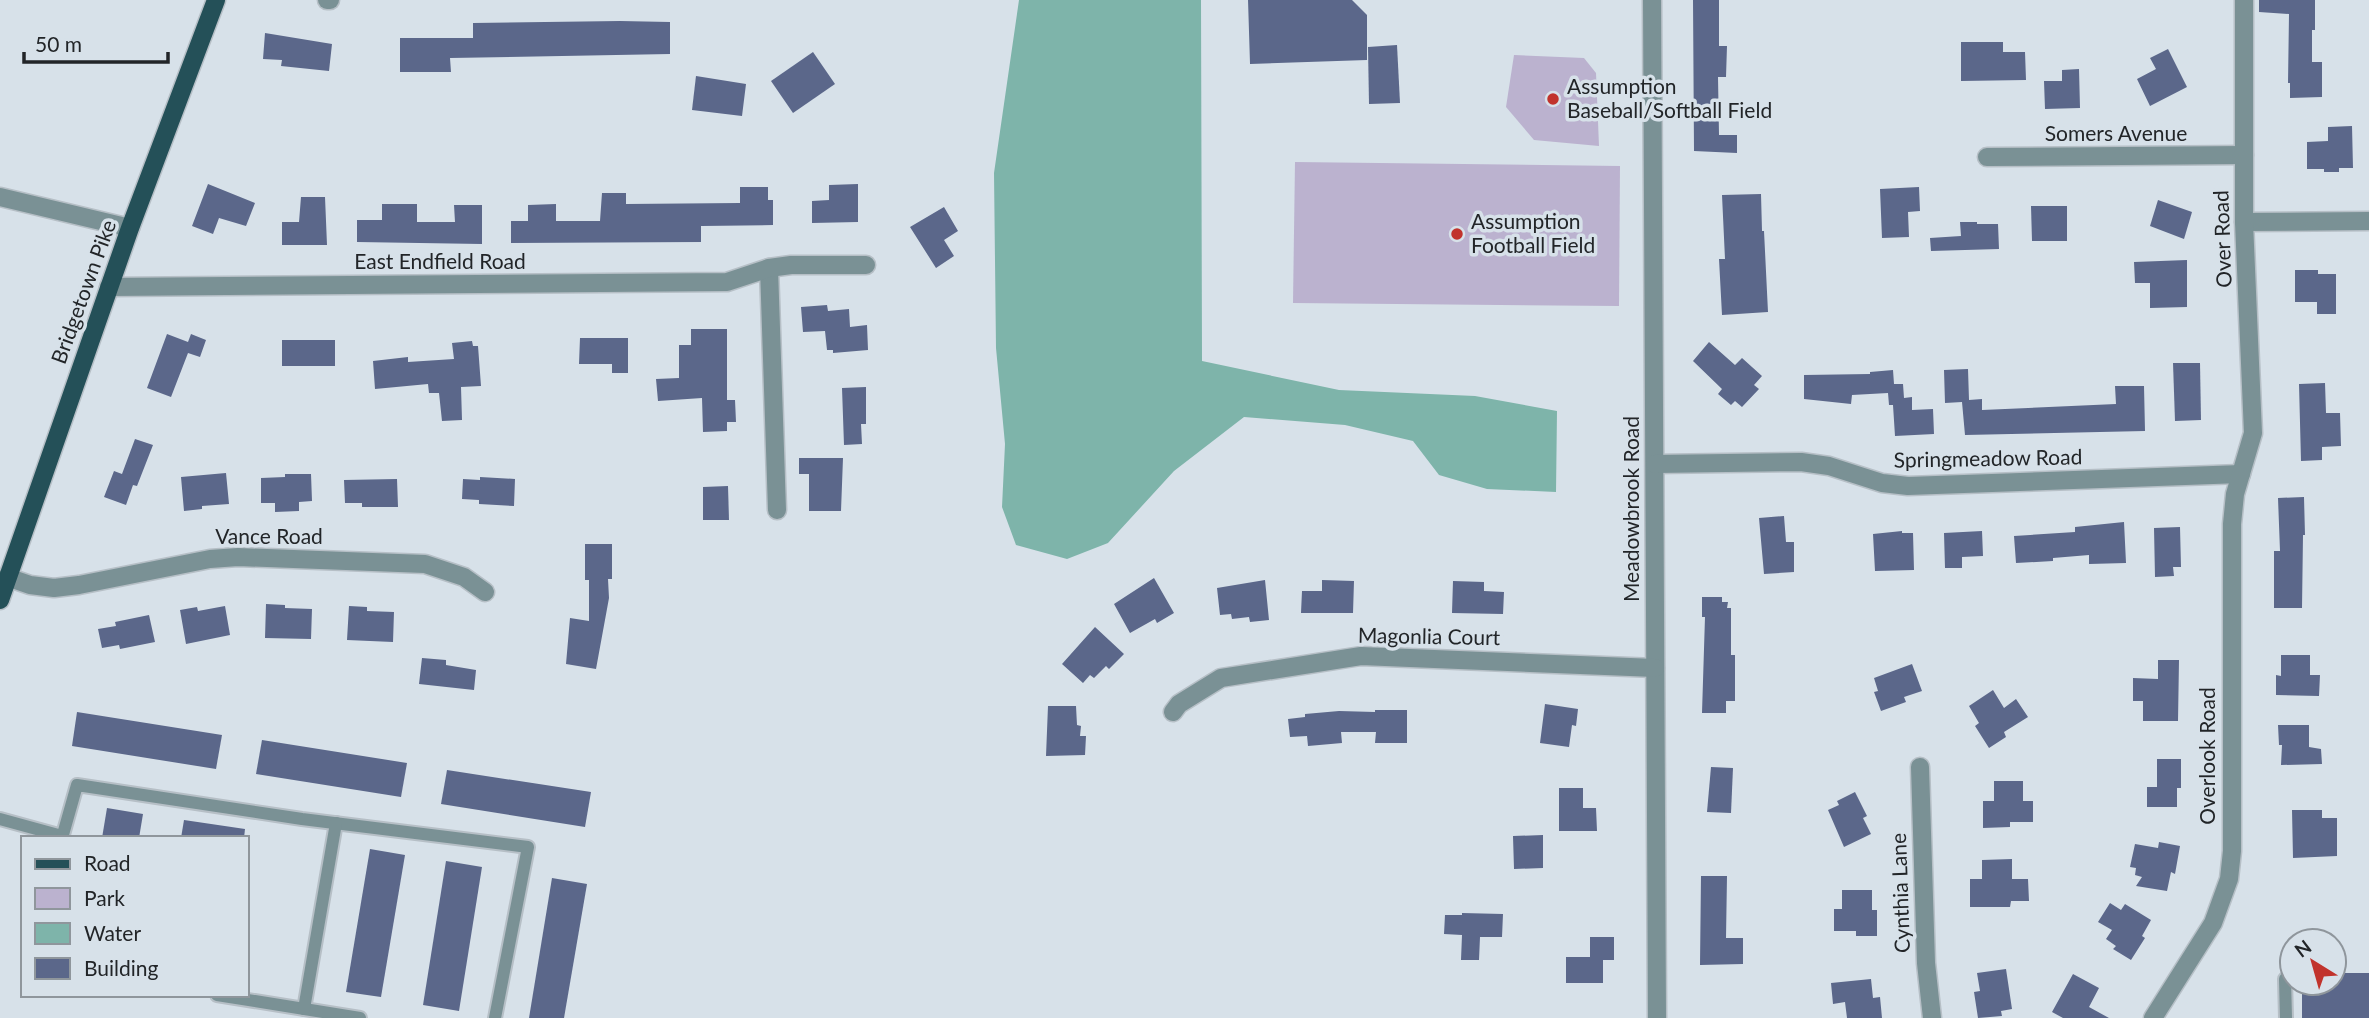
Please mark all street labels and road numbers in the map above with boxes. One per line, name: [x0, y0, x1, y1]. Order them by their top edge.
street label: Somers Avenue: [2045, 120, 2187, 145]
street label: Over Road: [2207, 190, 2236, 288]
street label: Bridgetown Pike: [45, 216, 120, 367]
street label: East Endfield Road: [354, 248, 526, 273]
street label: Meadowbrook Road: [1618, 416, 1643, 602]
street label: Springmeadow Road: [1893, 443, 2082, 472]
street label: Vance Road: [215, 523, 323, 548]
street label: Magonlia Court: [1358, 622, 1501, 649]
street label: Overlook Road: [2194, 687, 2219, 825]
street label: Cynthia Lane: [1885, 833, 1914, 954]

